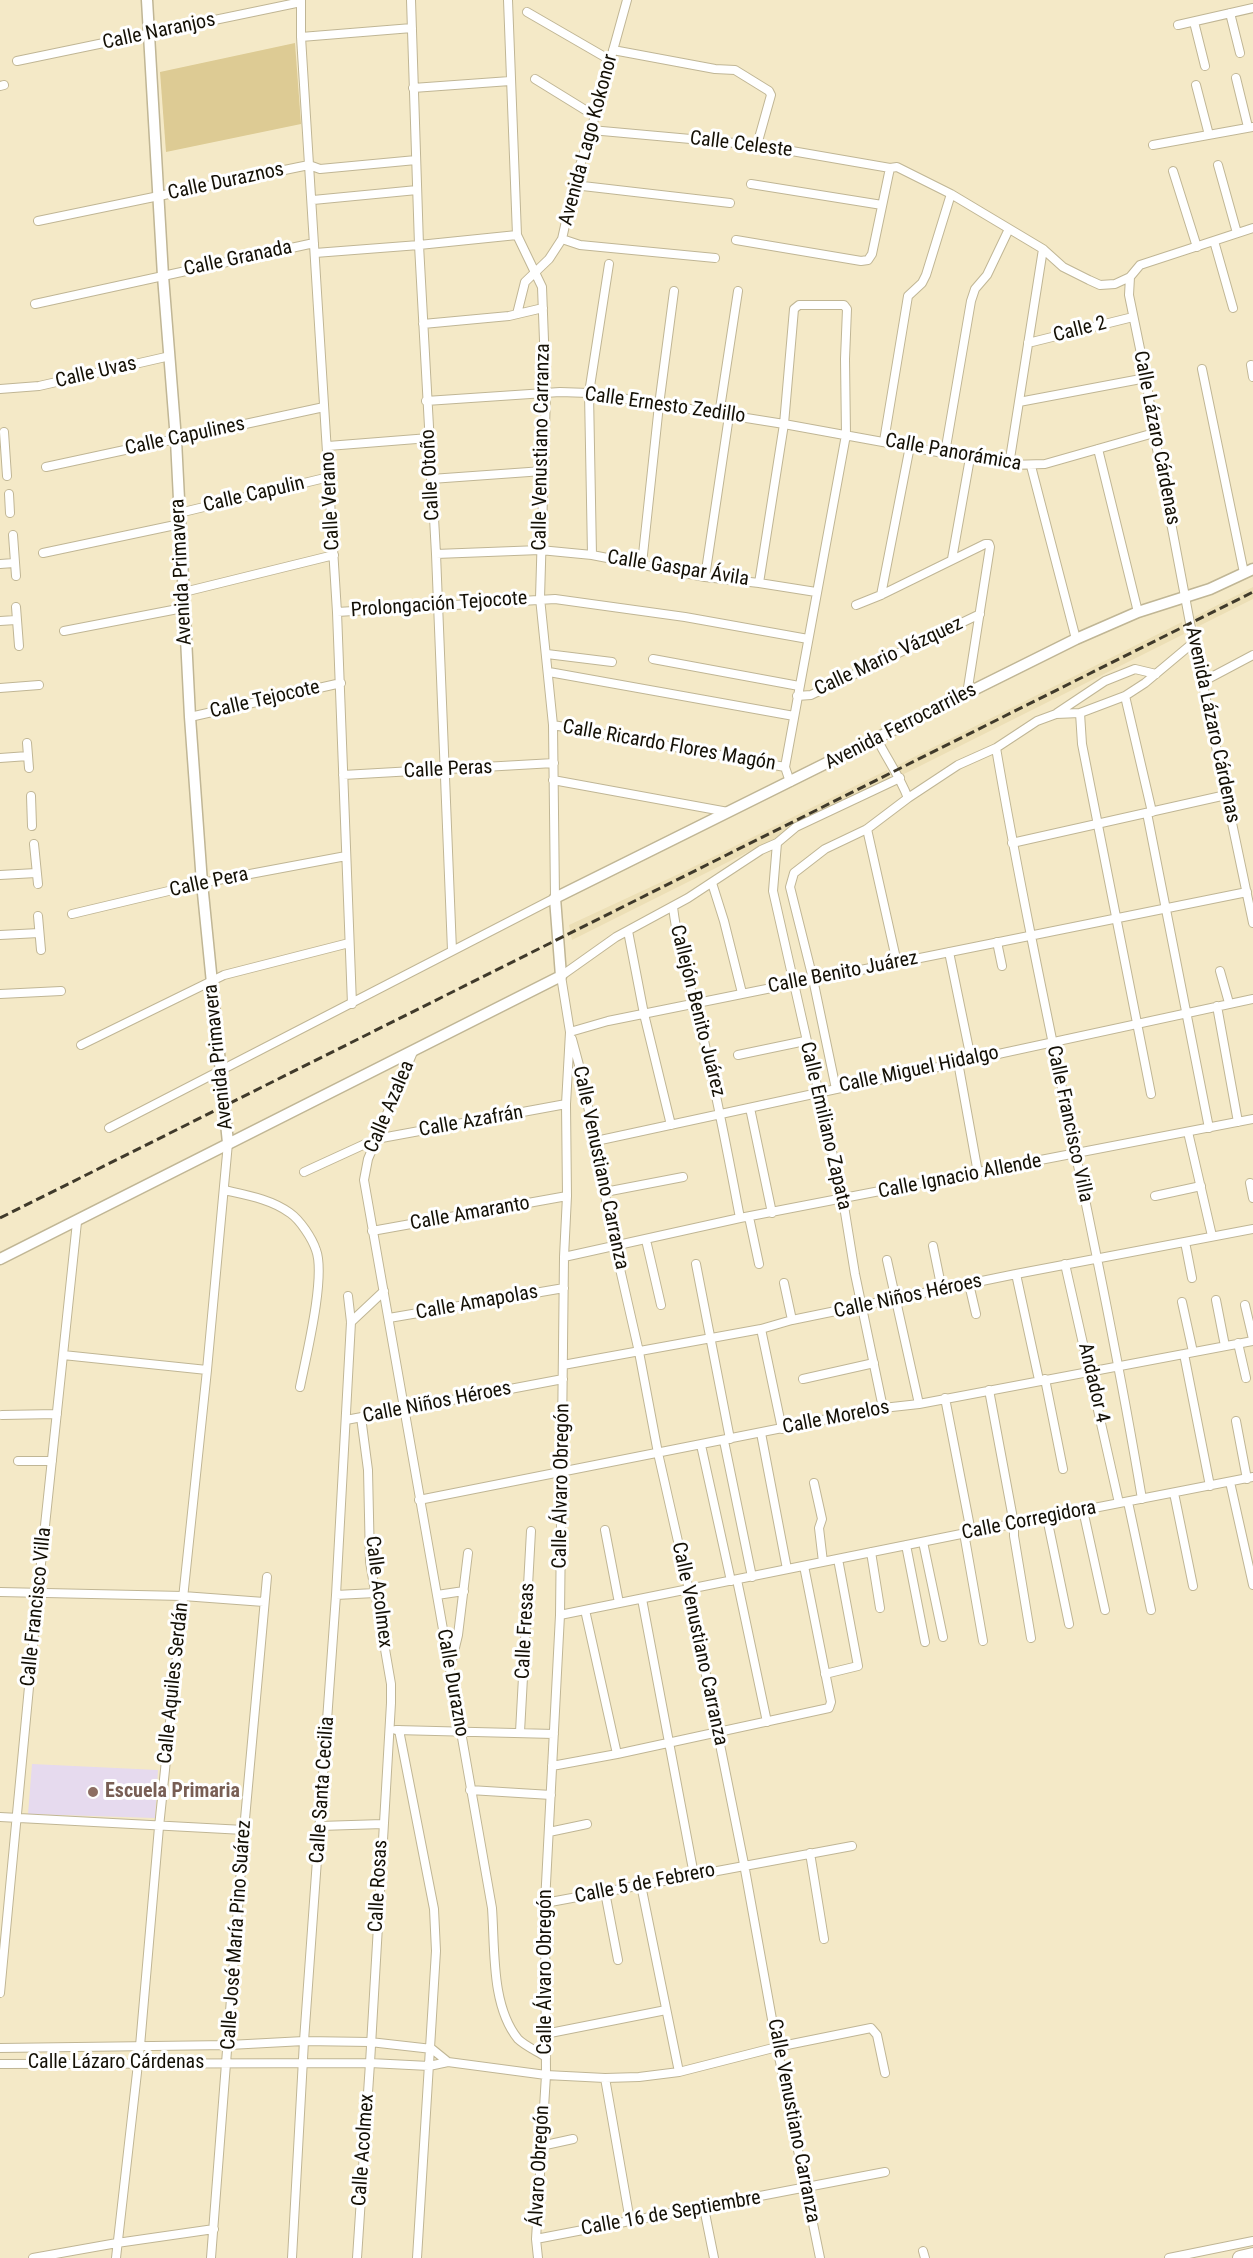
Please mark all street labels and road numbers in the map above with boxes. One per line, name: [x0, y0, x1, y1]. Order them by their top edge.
street label: Calle Naranjos: [100, 8, 218, 56]
street label: Avenida Lago Kokonor: [555, 52, 623, 228]
street label: Calle Celeste: [688, 127, 794, 163]
street label: Calle Duraznos: [166, 158, 286, 206]
street label: Calle Granada: [182, 236, 294, 282]
street label: Calle 2: [1051, 312, 1109, 348]
street label: Calle Venustiano Carranza: [528, 343, 556, 551]
street label: Calle Lázaro Cárdenas: [1127, 349, 1185, 527]
street label: Calle Uvas: [53, 352, 139, 394]
street label: Calle Ernesto Zedillo: [583, 383, 747, 429]
street label: Calle Capulines: [123, 413, 247, 461]
street label: Calle Otoño: [417, 429, 445, 521]
street label: Calle Panorámica: [883, 429, 1023, 477]
street label: Calle Verano: [316, 451, 346, 551]
street label: Calle Capulin: [201, 472, 307, 518]
street label: Avenida Primavera: [166, 498, 198, 646]
street label: Calle Gaspar Ávila: [605, 546, 751, 592]
street label: Prolongación Tejocote: [350, 587, 528, 623]
street label: Calle Mario Vázquez: [811, 612, 967, 702]
street label: Avenida Lázaro Cárdenas: [1180, 625, 1244, 825]
street label: Calle Tejocote: [208, 676, 322, 724]
street label: Avenida Ferrocarriles: [821, 678, 981, 776]
street label: Calle Ricardo Flores Magón: [561, 715, 777, 777]
street label: Calle Peras: [403, 756, 493, 784]
street label: Calle Pera: [168, 863, 250, 903]
street label: Callejón Benito Juárez: [664, 923, 730, 1099]
street label: Calle Benito Juárez: [766, 947, 920, 999]
street label: Avenida Primavera: [199, 983, 239, 1131]
street label: Calle Emiliano Zapata: [794, 1040, 856, 1212]
street label: Calle Miguel Hidalgo: [837, 1041, 1001, 1099]
street label: Calle Francisco Villa: [1041, 1043, 1097, 1205]
street label: Calle Azalea: [360, 1057, 420, 1157]
street label: Calle Venustiano Carranza: [567, 1064, 633, 1272]
street label: Calle Azafrán: [417, 1101, 525, 1143]
street label: Calle Ignacio Allende: [876, 1149, 1044, 1205]
street label: Calle Amaranto: [408, 1192, 532, 1236]
street label: Calle Niños Héroes: [832, 1270, 984, 1324]
street label: Calle Amapolas: [414, 1280, 540, 1326]
street label: Andador 4: [1072, 1341, 1114, 1425]
street label: Calle Niños Héroes: [361, 1377, 513, 1429]
street label: Calle Morelos: [781, 1396, 891, 1440]
street label: Calle Álvaro Obregón: [549, 1403, 575, 1569]
street label: Calle Corregidora: [960, 1496, 1098, 1546]
street label: Calle Francisco Villa: [17, 1526, 57, 1688]
street label: Calle Acolmex: [359, 1535, 397, 1649]
street label: Calle Venustiano Carranza: [666, 1540, 732, 1748]
street label: Calle Fresas: [511, 1582, 541, 1680]
street label: Calle Aquiles Serdán: [154, 1601, 194, 1765]
street label: Calle Durazno: [431, 1627, 473, 1739]
street label: Calle Santa Cecilia: [306, 1716, 340, 1864]
street label: Calle José María Pino Suárez: [217, 1819, 257, 2051]
street label: Calle Rosas: [365, 1839, 393, 1933]
street label: Calle 5 de Febrero: [573, 1859, 717, 1909]
street label: Calle Álvaro Obregón: [534, 1889, 558, 2055]
street label: Calle Venustiano Carranza: [761, 2017, 825, 2225]
street label: Calle Lázaro Cárdenas: [28, 2051, 204, 2075]
street label: Calle Acolmex: [348, 2093, 380, 2207]
street label: Álvaro Obregón: [525, 2105, 555, 2227]
street label: Calle 16 de Septiembre: [579, 2186, 763, 2242]

